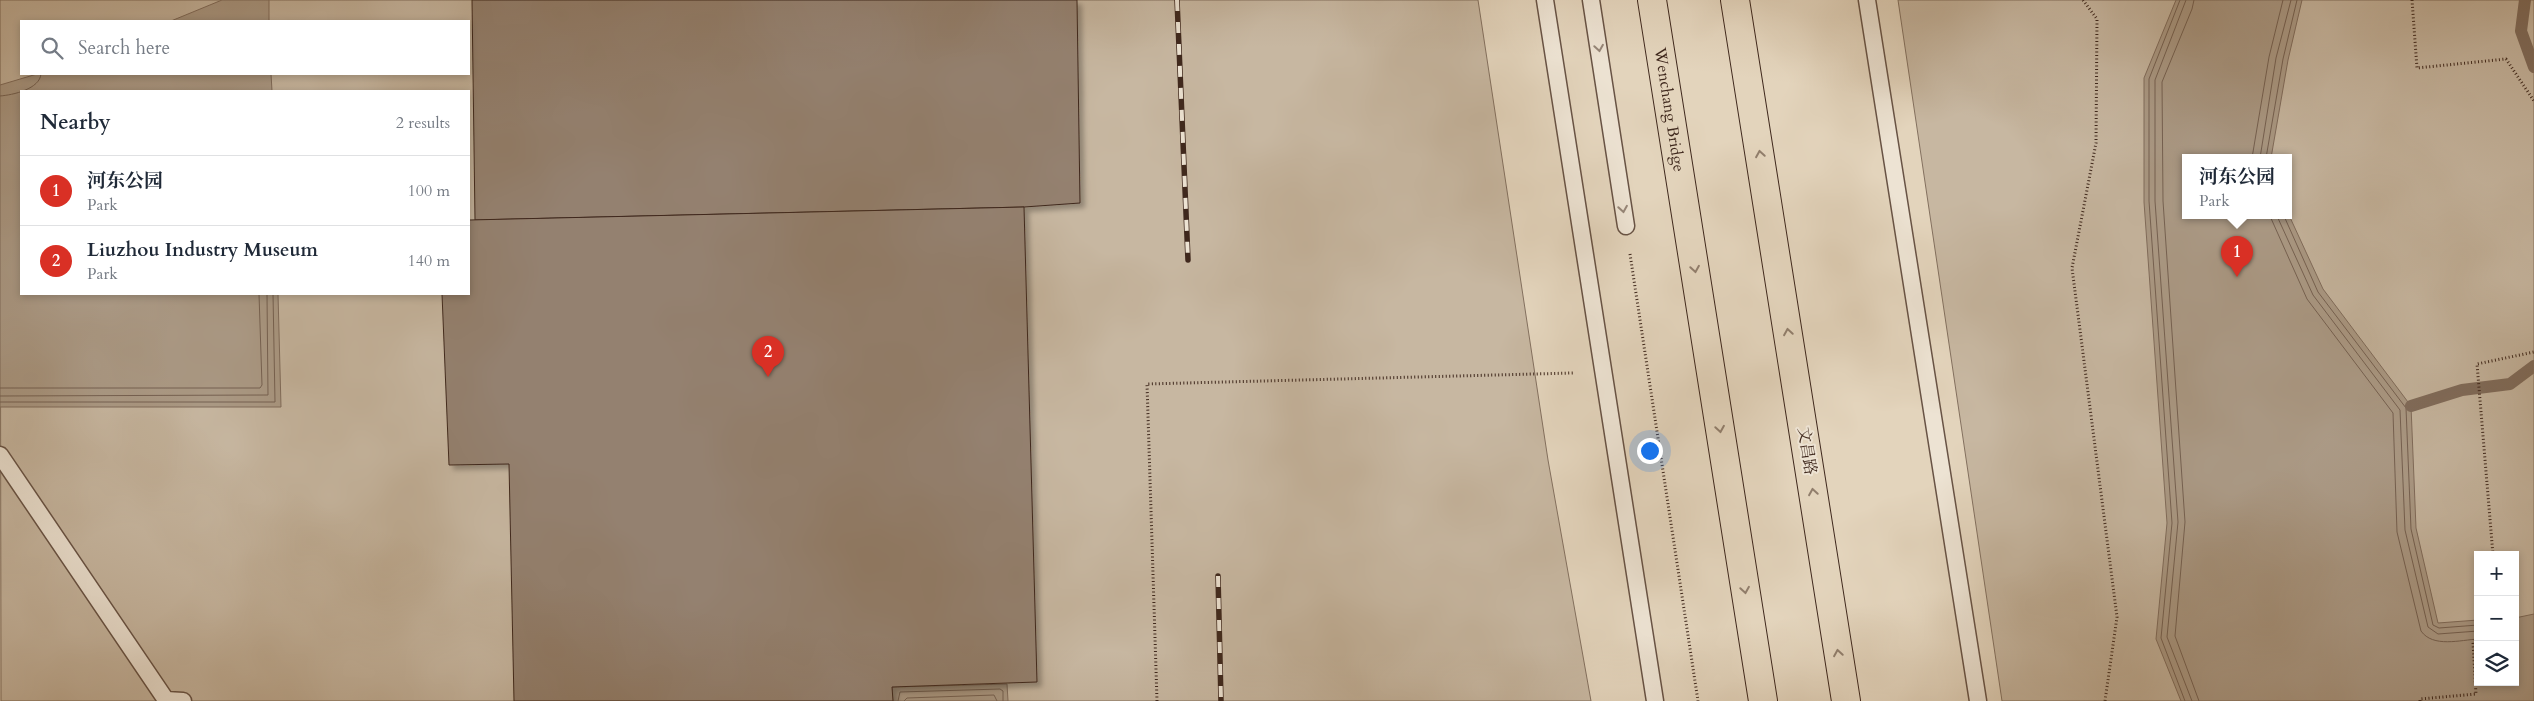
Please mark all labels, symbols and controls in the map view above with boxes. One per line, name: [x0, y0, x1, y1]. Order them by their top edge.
search box: [20, 20, 470, 75]
icon: search: [38, 34, 66, 62]
text: Search here: [78, 35, 170, 61]
one-way arrow: [1593, 44, 1603, 53]
street label: Wenchang Bridge: [1649, 45, 1690, 173]
text: Nearby: [40, 108, 111, 137]
text: 2 results: [396, 112, 450, 134]
one-way arrow: [1755, 149, 1765, 158]
popup: [2182, 154, 2292, 219]
text: 河东公园: [2199, 164, 2275, 190]
text: 河东公园: [87, 168, 163, 194]
text: 1: [52, 180, 60, 202]
text: 100 m: [408, 180, 450, 202]
text: Park: [2199, 190, 2230, 212]
text: Park: [87, 194, 118, 216]
one-way arrow: [1618, 204, 1628, 213]
pin: 1: [2221, 236, 2253, 277]
text: Liuzhou Industry Museum: [87, 237, 318, 263]
text: 2: [52, 250, 60, 272]
text: 140 m: [408, 250, 450, 272]
text: Park: [87, 263, 118, 285]
one-way arrow: [1689, 264, 1699, 273]
one-way arrow: [1783, 327, 1793, 336]
pin: 2: [752, 336, 784, 377]
one-way arrow: [1714, 425, 1725, 433]
street label: 文昌路: [1792, 426, 1822, 476]
your location: [1637, 438, 1663, 464]
one-way arrow: [1808, 488, 1819, 496]
map controls: [2474, 551, 2519, 686]
button: +: [2474, 551, 2519, 596]
one-way arrow: [1740, 585, 1750, 594]
button: −: [2474, 596, 2519, 641]
button: layers: [2474, 641, 2519, 686]
one-way arrow: [1834, 648, 1844, 657]

